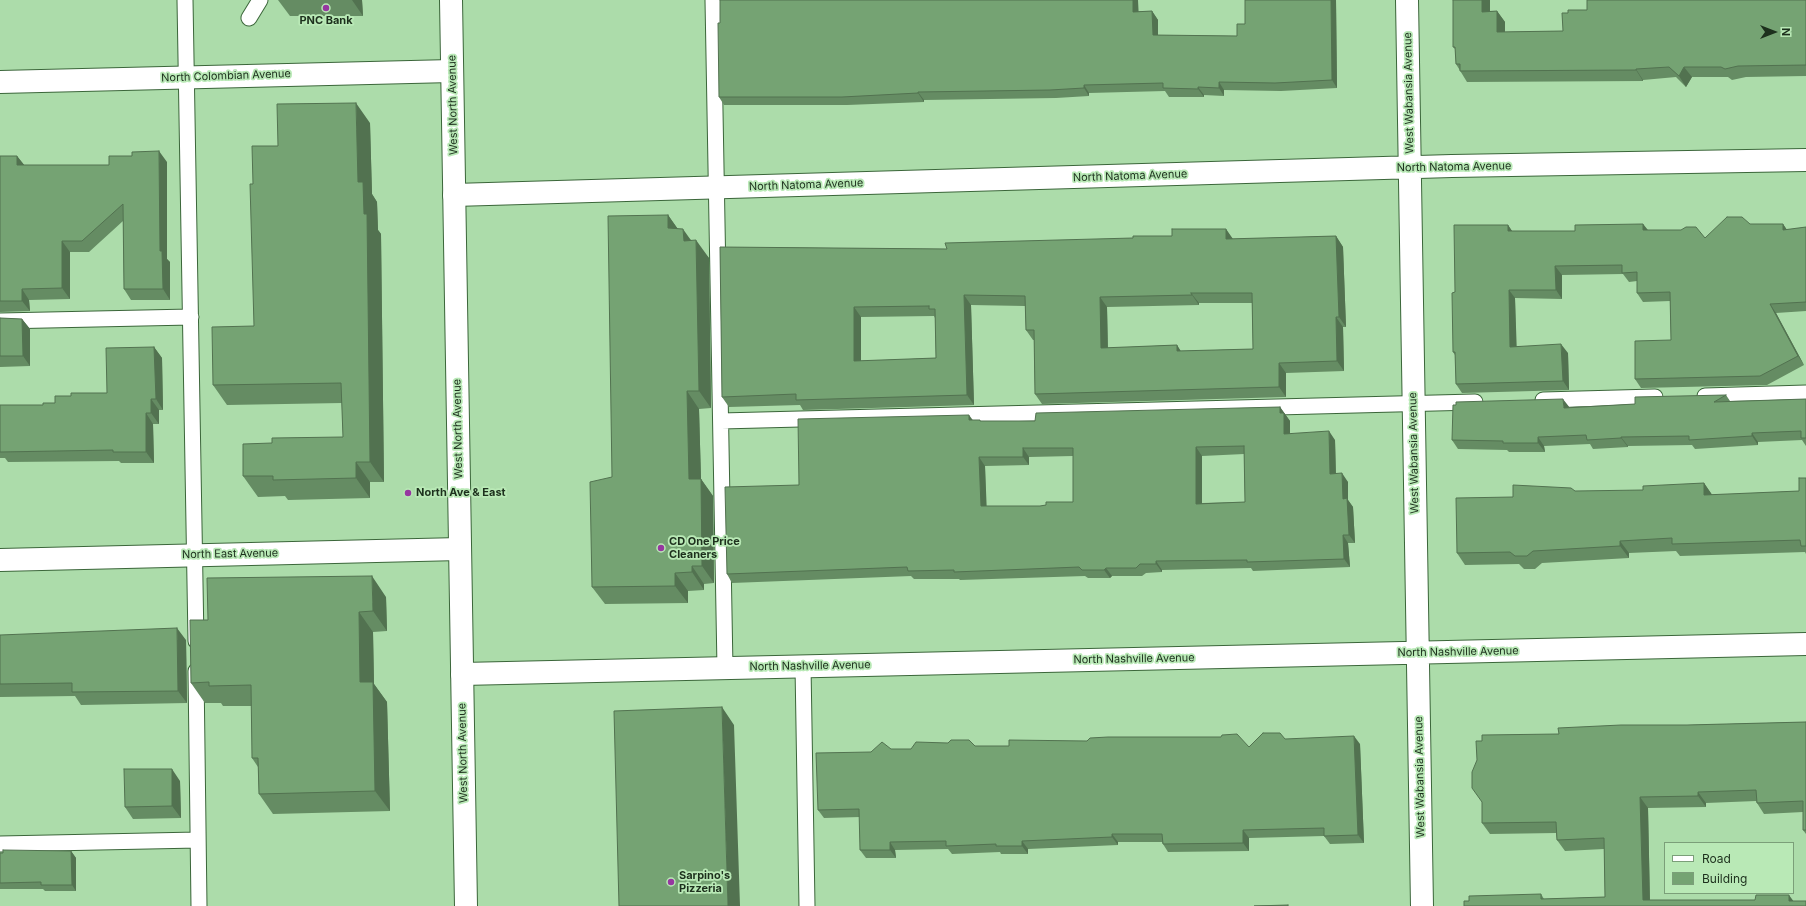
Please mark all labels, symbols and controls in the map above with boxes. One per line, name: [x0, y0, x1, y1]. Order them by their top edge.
marker: PNC Bank: [321, 3, 331, 13]
north arrow: [1754, 12, 1794, 52]
place label: PNC Bank: [299, 14, 353, 28]
text: N: [1779, 28, 1793, 36]
street label: West Wabansia Avenue: [1401, 32, 1417, 154]
street label: West North Avenue: [446, 55, 460, 155]
street label: North Colombian Avenue: [161, 67, 291, 85]
street label: North Natoma Avenue: [1397, 159, 1511, 175]
street label: North Natoma Avenue: [1073, 167, 1187, 185]
street label: North Natoma Avenue: [749, 176, 863, 194]
street label: West North Avenue: [451, 379, 465, 479]
street label: West Wabansia Avenue: [1406, 392, 1422, 514]
place label: North Ave & East: [416, 486, 506, 500]
marker: North Ave & East: [403, 488, 413, 498]
place label: CD One Price Cleaners: [669, 535, 740, 561]
marker: CD One Price Cleaners: [656, 543, 666, 553]
street label: North East Avenue: [182, 547, 278, 561]
street label: North Nashville Avenue: [1397, 644, 1519, 660]
street label: North Nashville Avenue: [1073, 651, 1195, 667]
street label: North Nashville Avenue: [749, 658, 871, 674]
street label: West North Avenue: [456, 703, 470, 803]
street label: West Wabansia Avenue: [1412, 716, 1428, 838]
legend: [1664, 842, 1794, 894]
text: Road: [1702, 851, 1731, 866]
place label: Sarpino's Pizzeria: [679, 869, 730, 895]
text: Building: [1702, 871, 1747, 886]
marker: Sarpino's Pizzeria: [666, 877, 676, 887]

